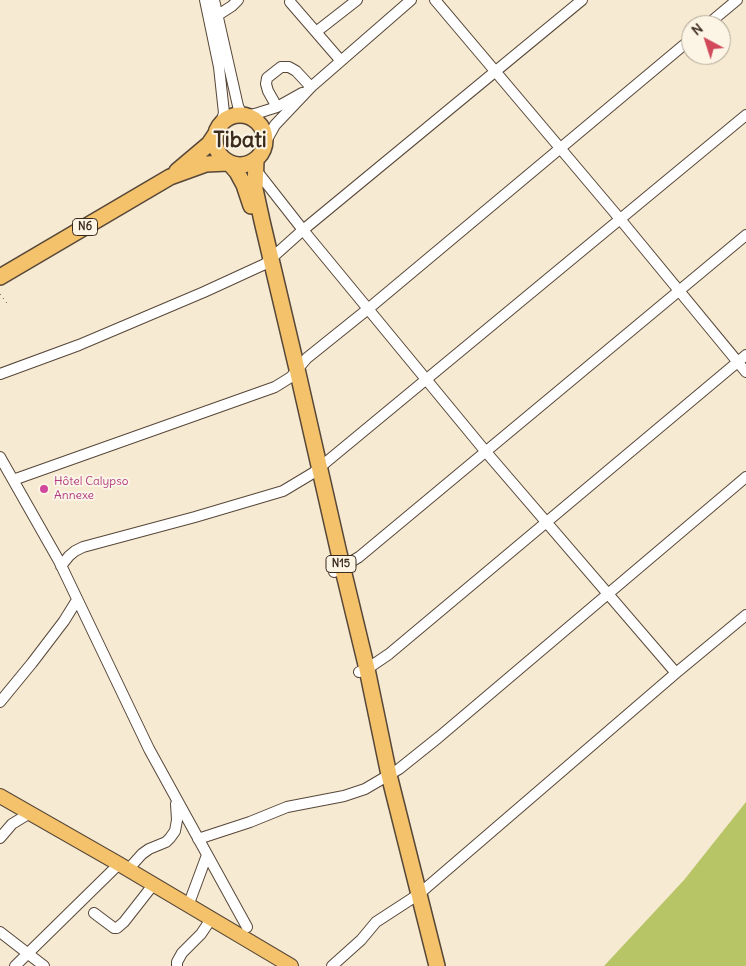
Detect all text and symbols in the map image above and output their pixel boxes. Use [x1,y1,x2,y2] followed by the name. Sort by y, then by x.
[681,15,731,65] north arrow
[688,19,706,39] text: N
[213,128,267,154] district label: Tibati
[72,218,98,236] road number: N6
[54,475,128,503] place label: Hôtel Calypso Annexe
[38,483,50,495] marker: Hôtel Calypso Annexe
[326,556,356,572] road number: N15

